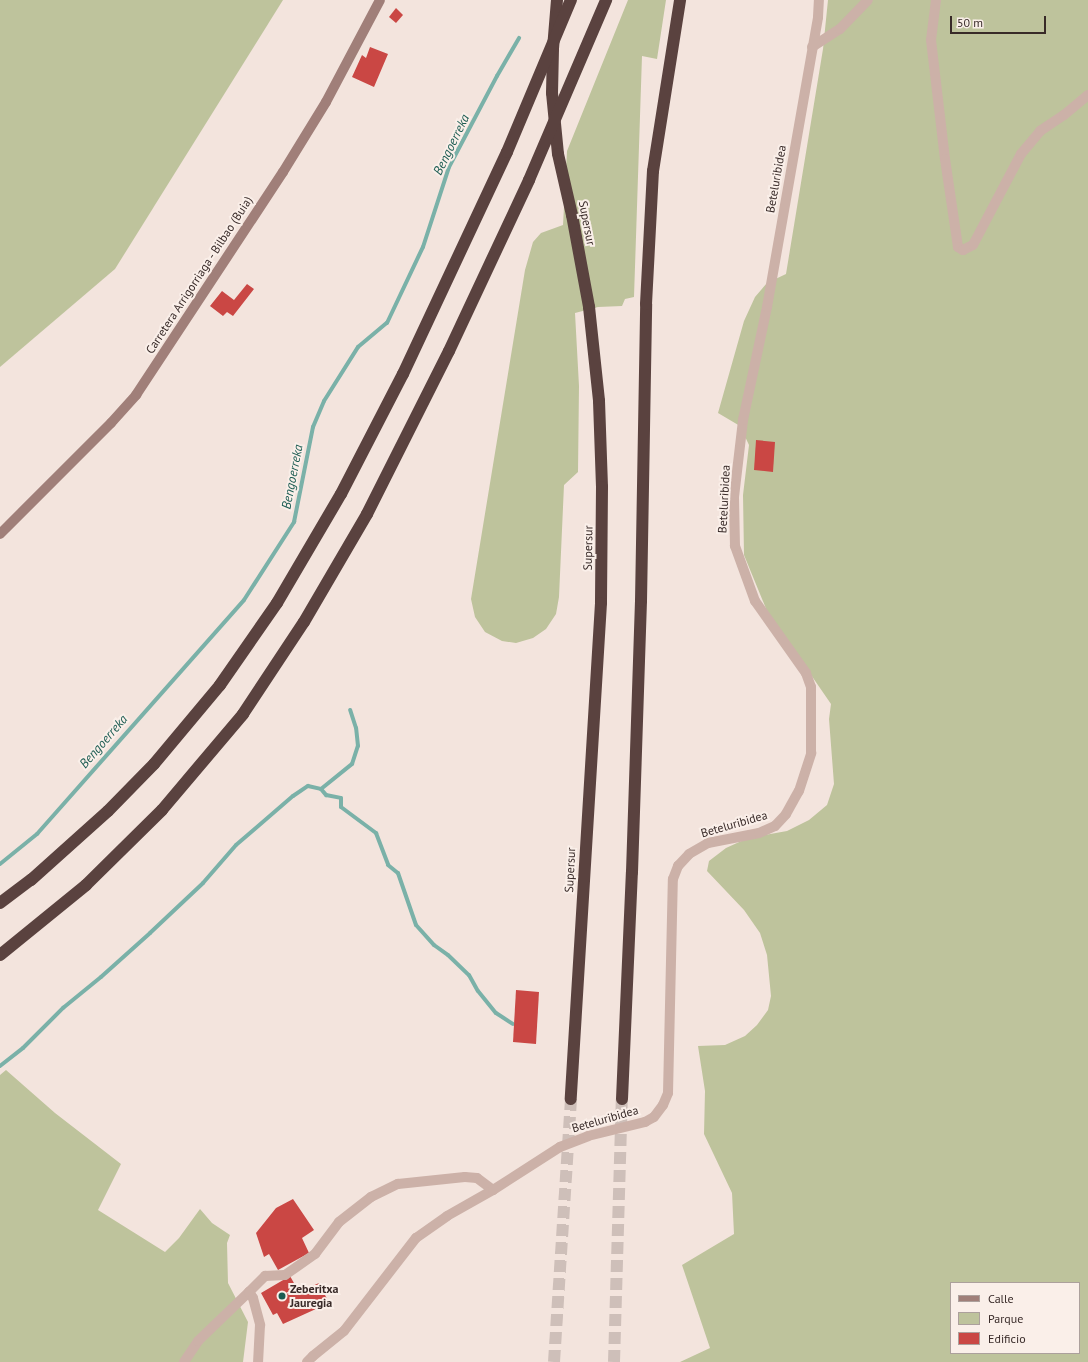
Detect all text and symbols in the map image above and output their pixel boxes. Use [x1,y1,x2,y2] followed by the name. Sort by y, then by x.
[952,8,1048,34] scale bar
[957,15,983,30] text: 50 m
[431,112,473,178] water label: Bengoerreka
[763,144,789,214] street label: Beteluribidea
[142,193,256,357] street label: Carretera Arrigorriaga - Bilbao (Buia)
[576,199,598,247] street label: Supersur
[279,443,307,511] water label: Bengoerreka
[715,464,733,534] street label: Beteluribidea
[580,525,596,571] street label: Supersur
[77,712,131,772] water label: Bengoerreka
[699,808,769,840] street label: Beteluribidea
[562,847,578,893] street label: Supersur
[570,1103,640,1135] street label: Beteluribidea
[290,1282,338,1310] place label: Zeberitxa Jauregia
[950,1282,1080,1354] legend
[277,1291,287,1301] marker: Zeberitxa Jauregia
[988,1291,1014,1306] text: Calle
[988,1311,1023,1326] text: Parque
[988,1331,1026,1346] text: Edificio

